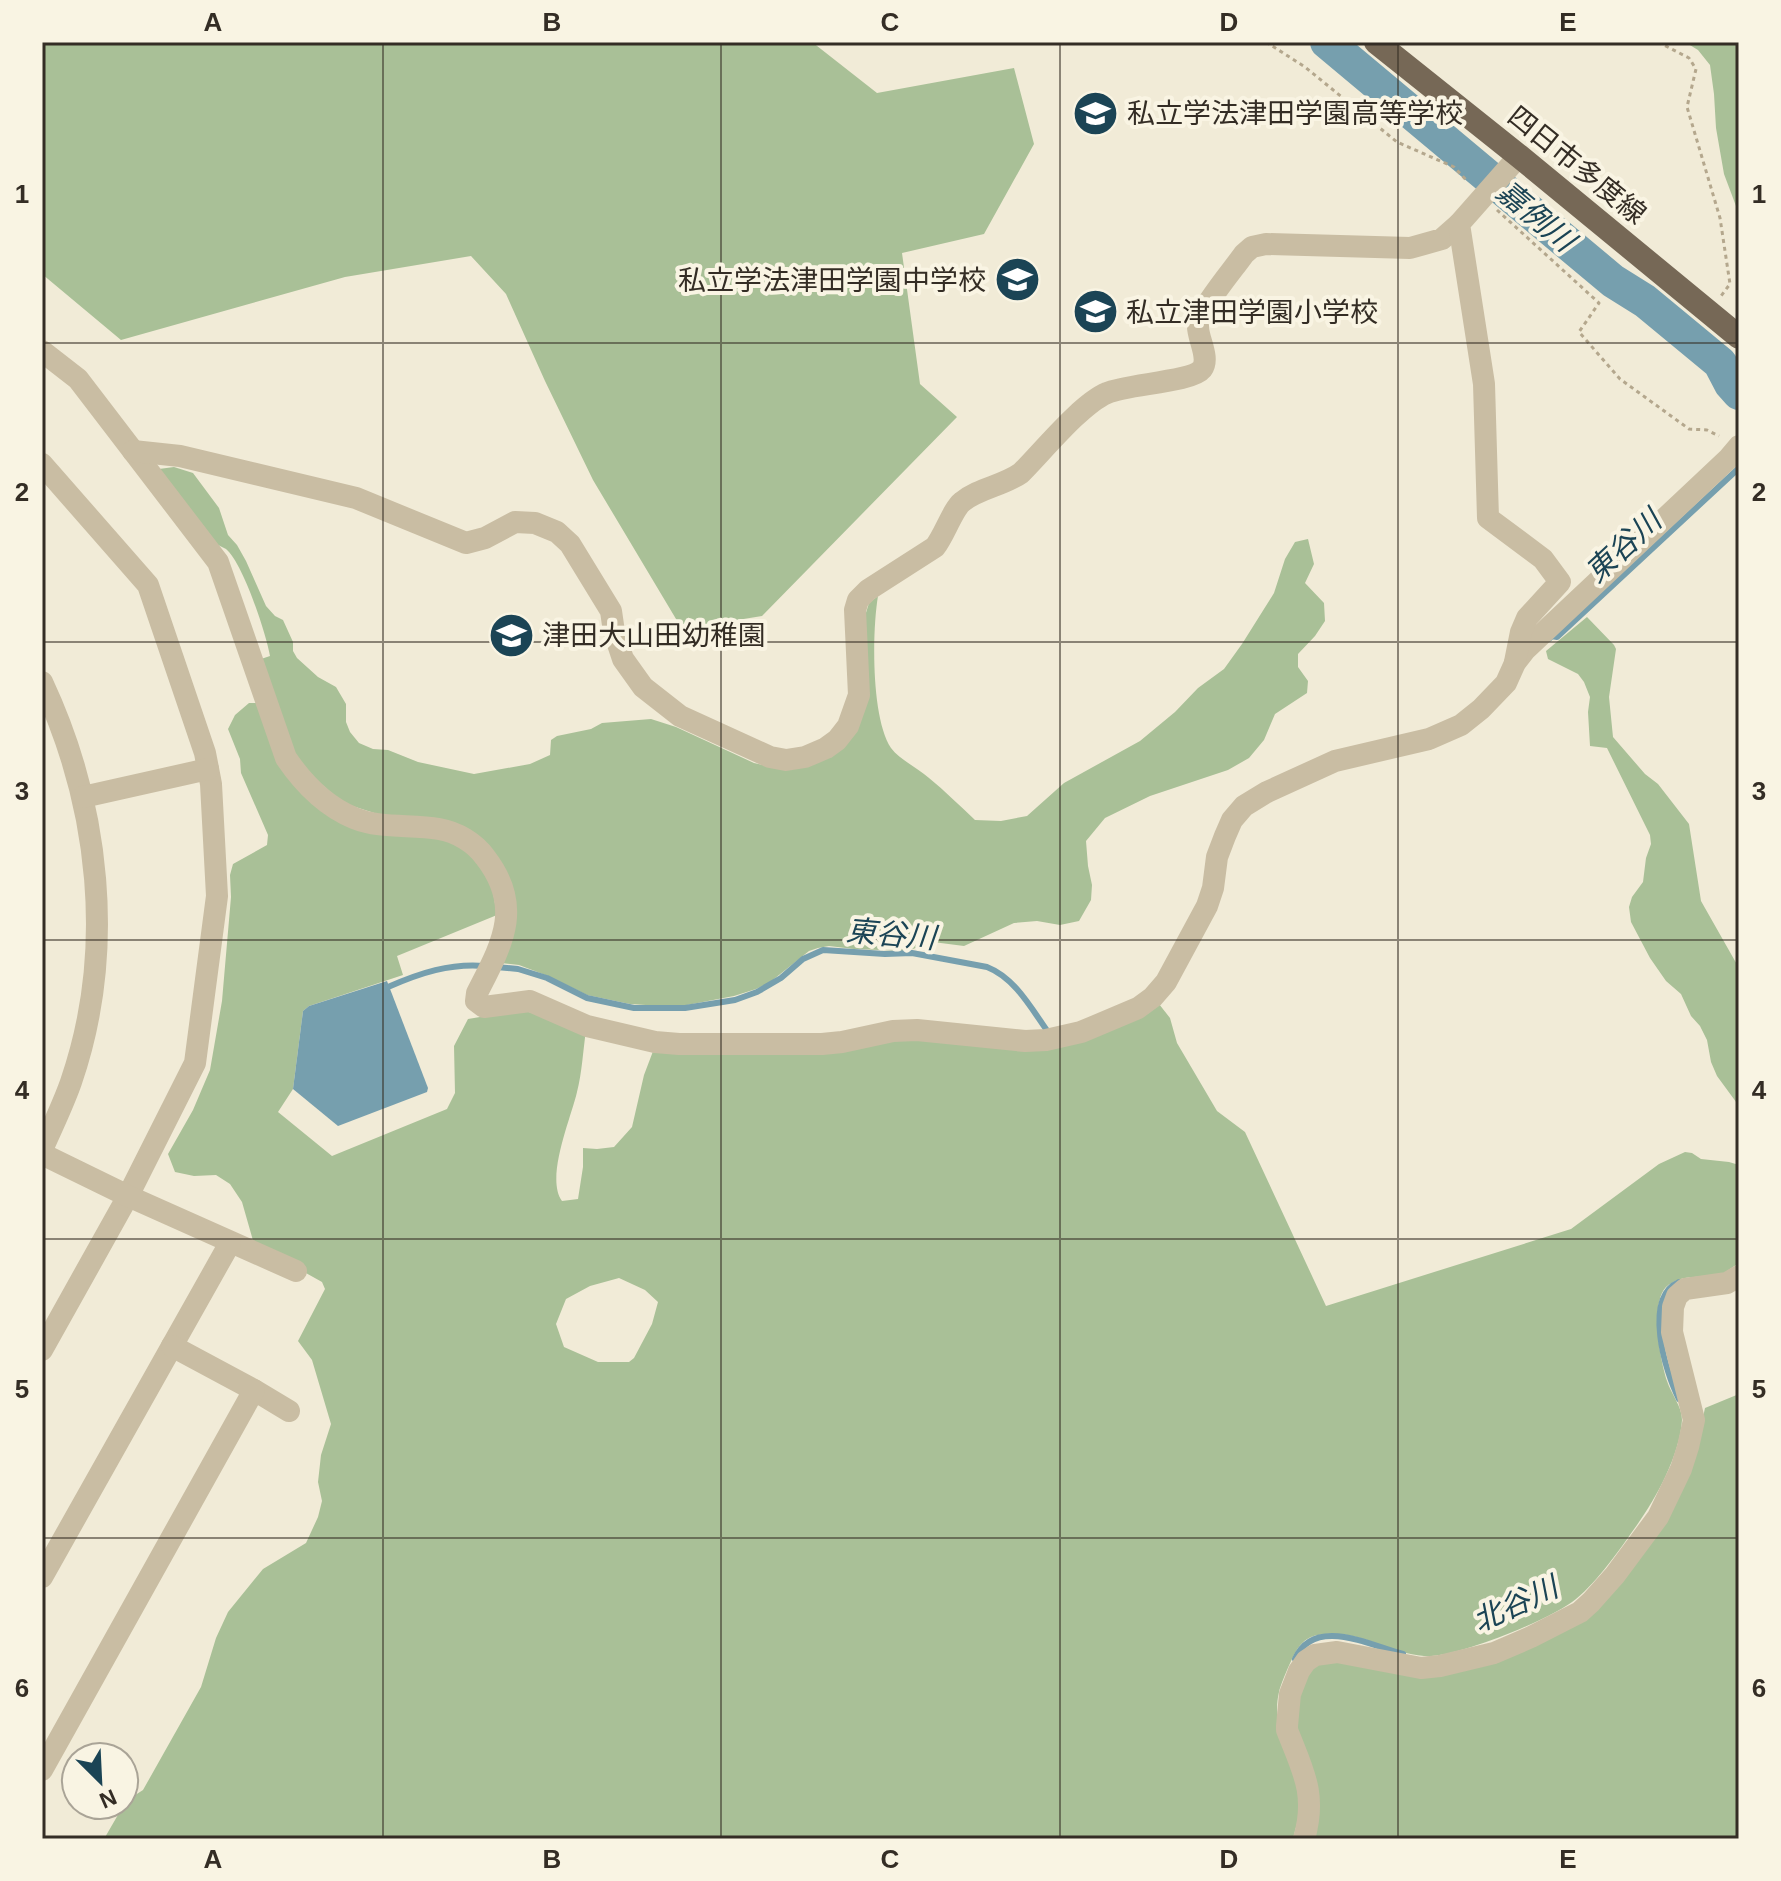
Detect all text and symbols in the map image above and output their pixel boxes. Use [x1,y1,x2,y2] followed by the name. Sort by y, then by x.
[204,7,223,37] text: A
[543,7,561,37] text: B
[881,7,900,37] text: C
[1220,7,1238,37] text: D
[1559,7,1577,37] text: E
[1072,89,1120,137] school or university icon: 私立学法津田学園高等学校
[1127,98,1463,129] place label: 私立学法津田学園高等学校
[1502,100,1652,230] street label: 四日市多度線
[1491,174,1583,259] water label: 嘉例川
[15,179,29,209] text: 1
[1752,179,1766,209] text: 1
[993,256,1041,304] school or university icon: 私立学法津田学園中学校
[678,265,986,296] place label: 私立学法津田学園中学校
[1071,288,1119,336] school or university icon: 私立津田学園小学校
[1126,297,1378,328] place label: 私立津田学園小学校
[15,477,29,507] text: 2
[1752,477,1766,507] text: 2
[1579,501,1669,589] water label: 東谷川
[487,611,535,659] school or university icon: 津田大山田幼稚園
[542,620,766,651] place label: 津田大山田幼稚園
[15,776,29,806] text: 3
[1752,776,1766,806] text: 3
[845,914,940,955] water label: 東谷川
[15,1075,30,1105] text: 4
[1752,1075,1767,1105] text: 4
[15,1374,29,1404] text: 5
[1752,1374,1766,1404] text: 5
[1467,1569,1565,1638] water label: 北谷川
[15,1673,29,1703] text: 6
[1752,1673,1766,1703] text: 6
[60,1741,140,1821] north arrow
[96,1784,120,1813] text: N
[204,1844,223,1874] text: A
[543,1844,561,1874] text: B
[881,1844,900,1874] text: C
[1220,1844,1238,1874] text: D
[1559,1844,1577,1874] text: E

